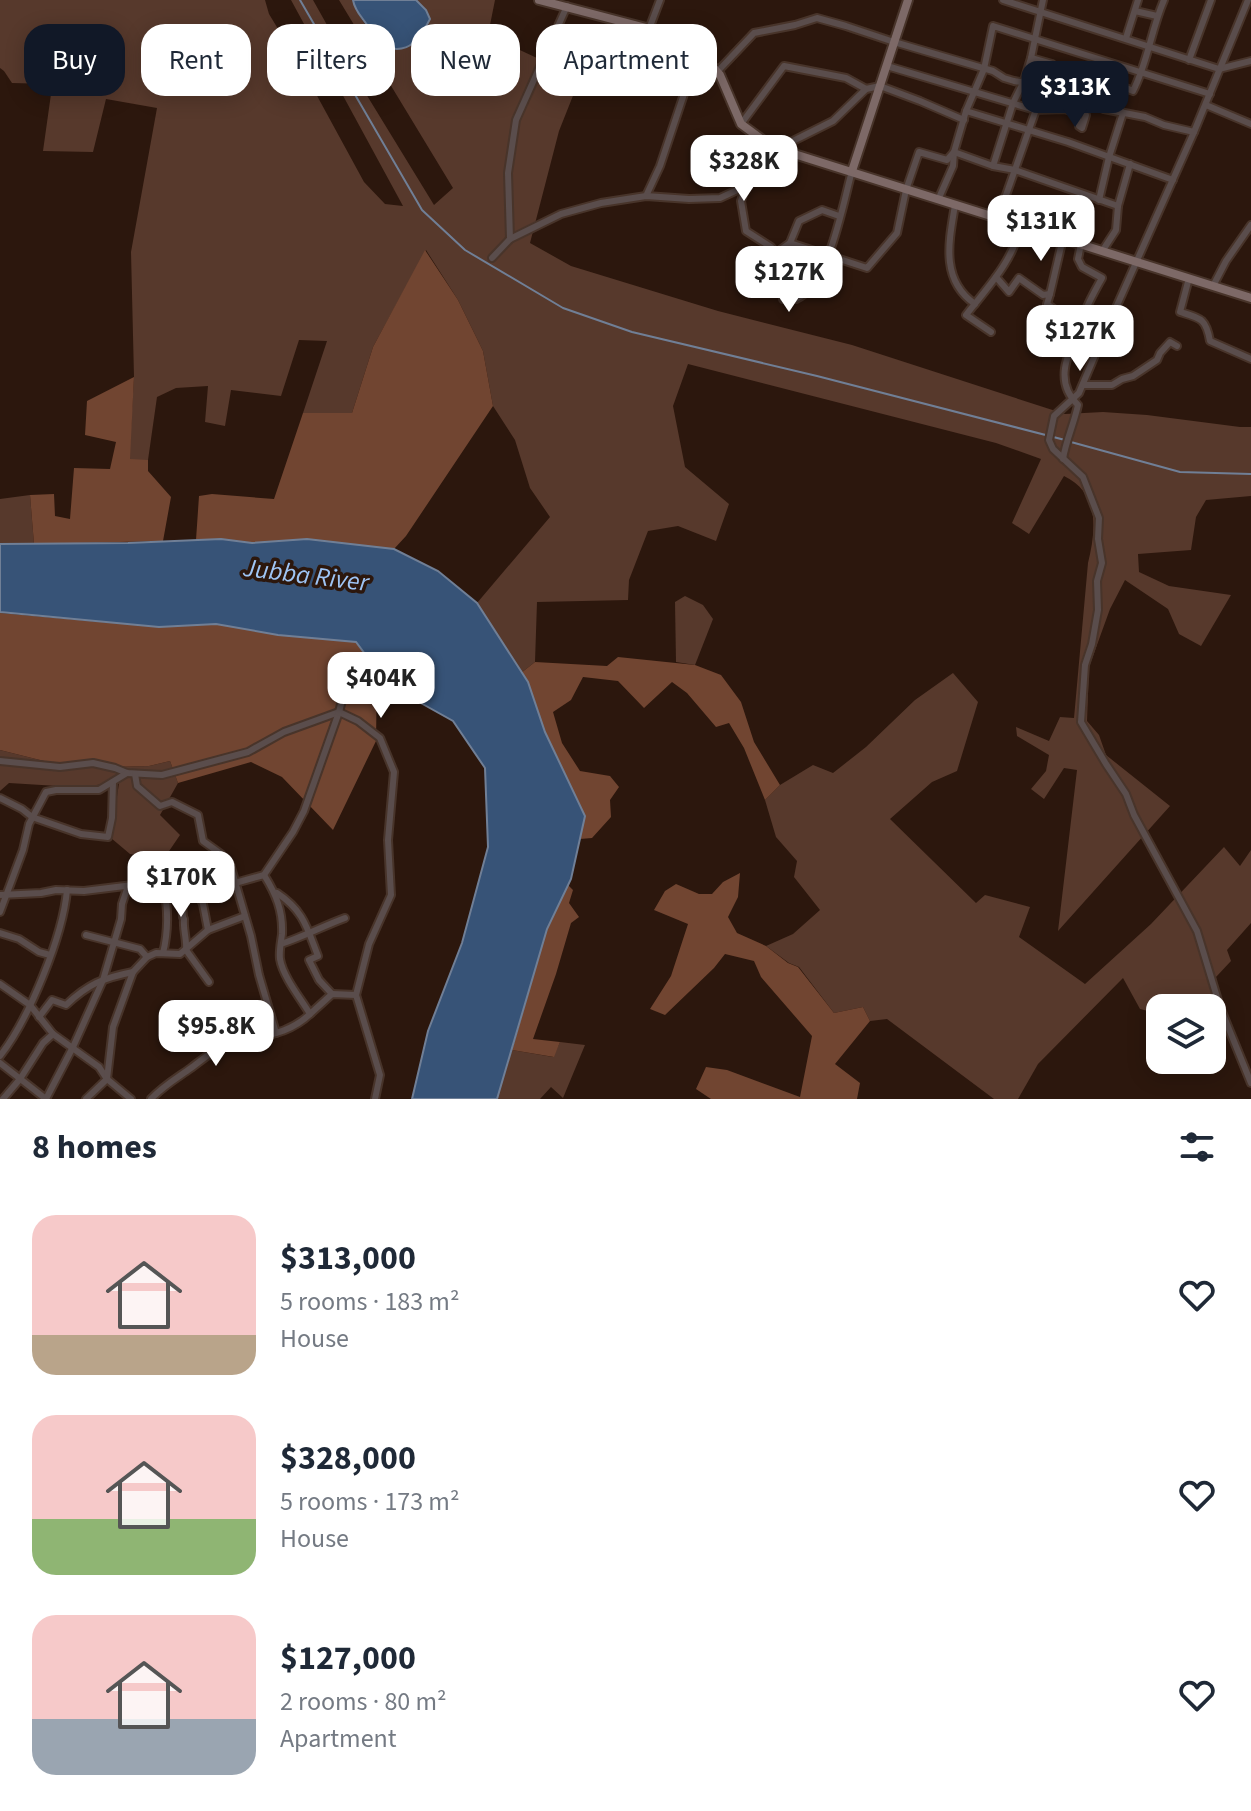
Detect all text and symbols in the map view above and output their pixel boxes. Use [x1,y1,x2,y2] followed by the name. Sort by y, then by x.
[24,24,125,96] chip: Buy
[141,24,251,96] chip: Rent
[267,24,395,96] chip: Filters
[411,24,520,96] chip: New
[536,24,717,96] chip: Apartment
[1019,61,1131,129] pin: $313K
[1040,68,1110,105] text: $313K
[688,135,800,203] pin: $328K
[709,142,779,179] text: $328K
[985,195,1097,263] pin: $131K
[1006,202,1076,239] text: $131K
[733,246,845,314] pin: $127K
[754,253,824,290] text: $127K
[1024,305,1136,373] pin: $127K
[1045,312,1115,349] text: $127K
[240,549,372,601] water label: Jubba River
[325,652,437,720] pin: $404K
[346,659,416,696] text: $404K
[125,851,237,919] pin: $170K
[146,858,216,895] text: $170K
[1146,994,1226,1074] map controls
[1146,994,1226,1074] button: layers
[151,1000,281,1068] pin: $95.8K
[177,1007,255,1044] text: $95.8K
[32,1123,157,1172] text: 8 homes
[1175,1125,1219,1169] icon: filters
[280,1234,416,1283] text: $313,000
[96,1247,192,1343] icon: home
[1175,1273,1219,1317] icon: heart
[280,1283,459,1320] text: 5 rooms · 183 m²
[280,1320,349,1357] text: House
[280,1434,416,1483] text: $328,000
[96,1447,192,1543] icon: home
[1175,1473,1219,1517] icon: heart
[280,1483,459,1520] text: 5 rooms · 173 m²
[280,1520,349,1557] text: House
[280,1634,416,1683] text: $127,000
[96,1647,192,1743] icon: home
[1175,1673,1219,1717] icon: heart
[280,1683,447,1720] text: 2 rooms · 80 m²
[280,1720,397,1757] text: Apartment

